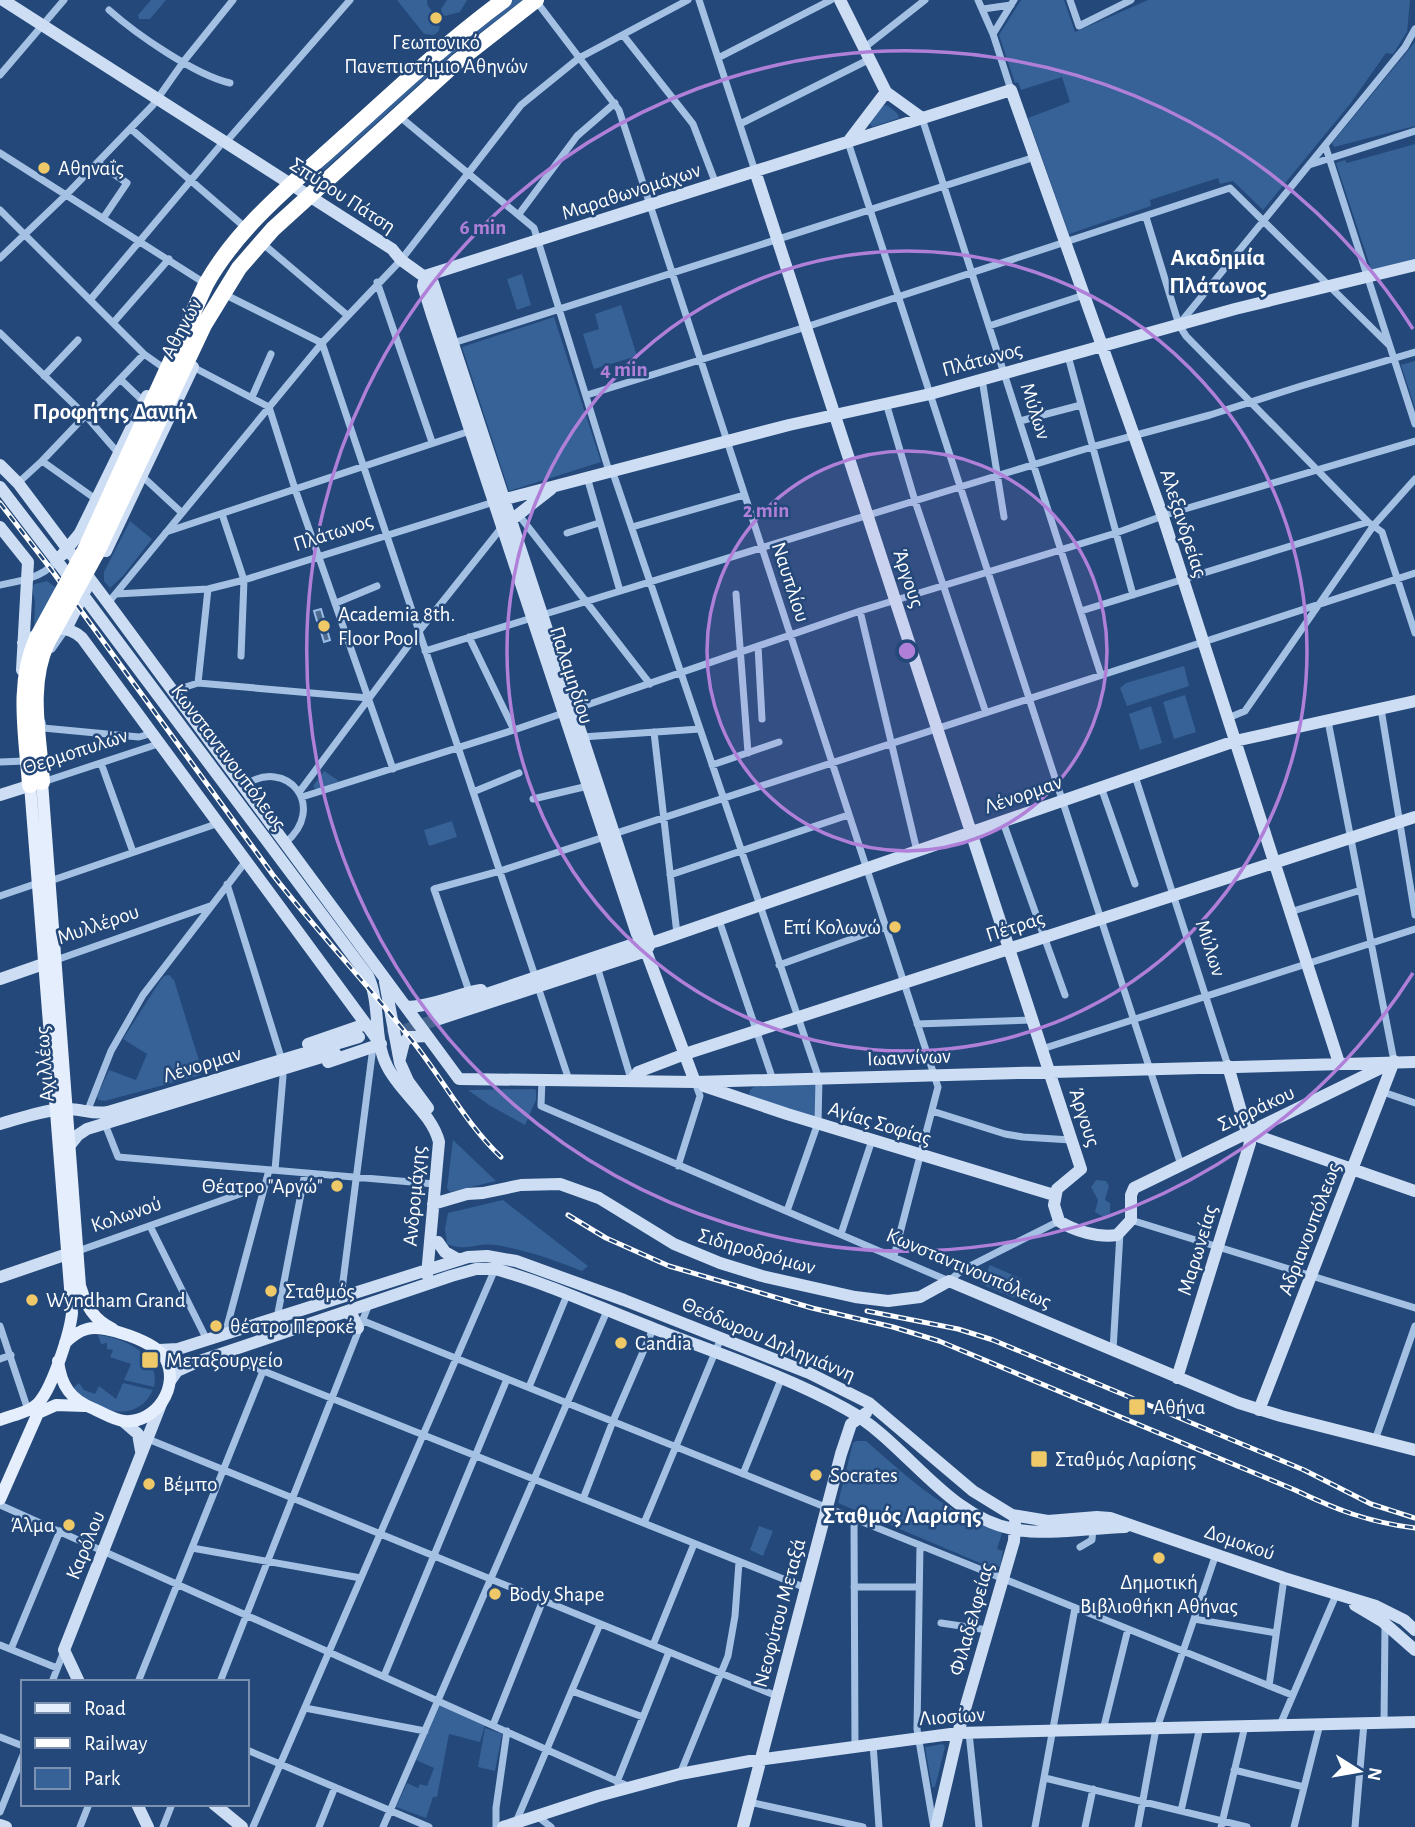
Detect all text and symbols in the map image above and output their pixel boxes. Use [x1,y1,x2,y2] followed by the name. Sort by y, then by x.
[428,10,444,26] marker: Γεωπονικό Πανεπιστήμιο Αθηνών
[344,32,528,77] place label: Γεωπονικό Πανεπιστήμιο Αθηνών
[286,154,399,237] street label: Σπύρου Πάτση
[58,158,124,179] place label: Αθηναΐς
[559,159,703,224] street label: Μαραθωνομάχων
[36,160,52,176] marker: Αθηναΐς
[460,217,506,238] text: 6 min
[1169,246,1267,298] district label: Ακαδημία Πλάτωνος
[157,295,206,362] street label: Αθηνών
[940,339,1025,380] street label: Πλάτωνος
[600,359,648,380] text: 4 min
[1017,380,1055,442] street label: Μύλων
[33,401,197,424] district label: Προφήτης Δανιήλ
[1155,467,1211,580] street label: Αλεξανδρείας
[743,500,789,521] text: 2 min
[291,510,375,555] street label: Πλάτωνος
[768,539,813,625] street label: Ναυπλίου
[889,546,928,610] street label: Άργους
[338,604,455,649] place label: Academia 8th. Floor Pool
[316,618,332,634] marker: Academia 8th. Floor Pool
[546,624,597,727] street label: Παλαμηδίου
[895,639,919,663] centre of rings
[167,680,290,834] street label: Κωνσταντινουπόλεως
[20,725,130,778] street label: Θερμοπυλών
[981,771,1065,818] street label: Λένορμαν
[55,901,142,948] street label: Μυλλέρου
[983,907,1047,946] street label: Πέτρας
[783,917,881,938] place label: Επί Κολωνώ
[1192,917,1230,979] street label: Μύλων
[887,919,903,935] marker: Επί Κολωνώ
[31,1025,58,1103] street label: Αχιλλέως
[160,1043,244,1086] street label: Λένορμαν
[867,1046,952,1069] street label: Ιωαννίνων
[1215,1082,1298,1135] street label: Συρράκου
[1065,1085,1104,1149] street label: Άργους
[826,1098,934,1149] street label: Αγίας Σοφίας
[400,1145,429,1247] street label: Ανδρομάχης
[1275,1160,1344,1298] street label: Αδριανουπόλεως
[202,1176,323,1197] place label: Θέατρο "Αργώ"
[329,1178,345,1194] marker: Θέατρο "Αργώ"
[88,1193,164,1236] street label: Κολωνού
[1174,1202,1221,1298] street label: Μαρωνείας
[883,1224,1054,1313] street label: Κωνσταντινουπόλεως
[696,1225,818,1278] street label: Σιδηροδρόμων
[285,1281,355,1302] place label: Σταθμός
[263,1283,279,1299] marker: Σταθμός
[46,1290,186,1311] place label: Wyndham Grand
[24,1292,40,1308] marker: Wyndham Grand
[679,1293,859,1386] street label: Θεόδωρου Δηληγιάννη
[230,1316,354,1337] place label: θέατρο Περοκέ
[208,1318,224,1334] marker: θέατρο Περοκέ
[635,1333,692,1354] place label: Candia
[613,1335,629,1351] marker: Candia
[140,1350,160,1370] marker: Μεταξουργείο
[166,1350,283,1372] place label: Μεταξουργείο
[1127,1397,1147,1417] marker: Αθήνα
[1153,1397,1206,1418] place label: Αθήνα
[1029,1449,1049,1469] marker: Σταθμός Λαρίσης
[1055,1449,1196,1470] place label: Σταθμός Λαρίσης
[830,1465,898,1486] place label: Socrates
[808,1467,824,1483] marker: Socrates
[163,1474,217,1495] place label: Βέμπο
[141,1476,157,1492] marker: Βέμπο
[823,1505,981,1528] district label: Σταθμός Λαρίσης
[62,1508,109,1583] street label: Καρόλου
[10,1515,55,1536] place label: Άλμα
[61,1517,77,1533] marker: Άλμα
[1202,1521,1278,1564] street label: Δομοκού
[750,1536,810,1690] street label: Νεοφύτου Μεταξά
[1151,1550,1167,1566] marker: Δημοτική Βιβλιοθήκη Αθήνας
[945,1560,998,1678] street label: Φιλαδελφείας
[1080,1572,1238,1617] place label: Δημοτική Βιβλιοθήκη Αθήνας
[509,1584,604,1605] place label: Body Shape
[487,1586,503,1602] marker: Body Shape
[21,1680,248,1806] legend
[84,1698,126,1719] text: Road
[918,1704,986,1729] street label: Λιοσίων
[84,1733,147,1754] text: Railway
[1324,1736,1394,1806] north arrow
[1364,1766,1385,1782] text: N
[84,1768,121,1789] text: Park

